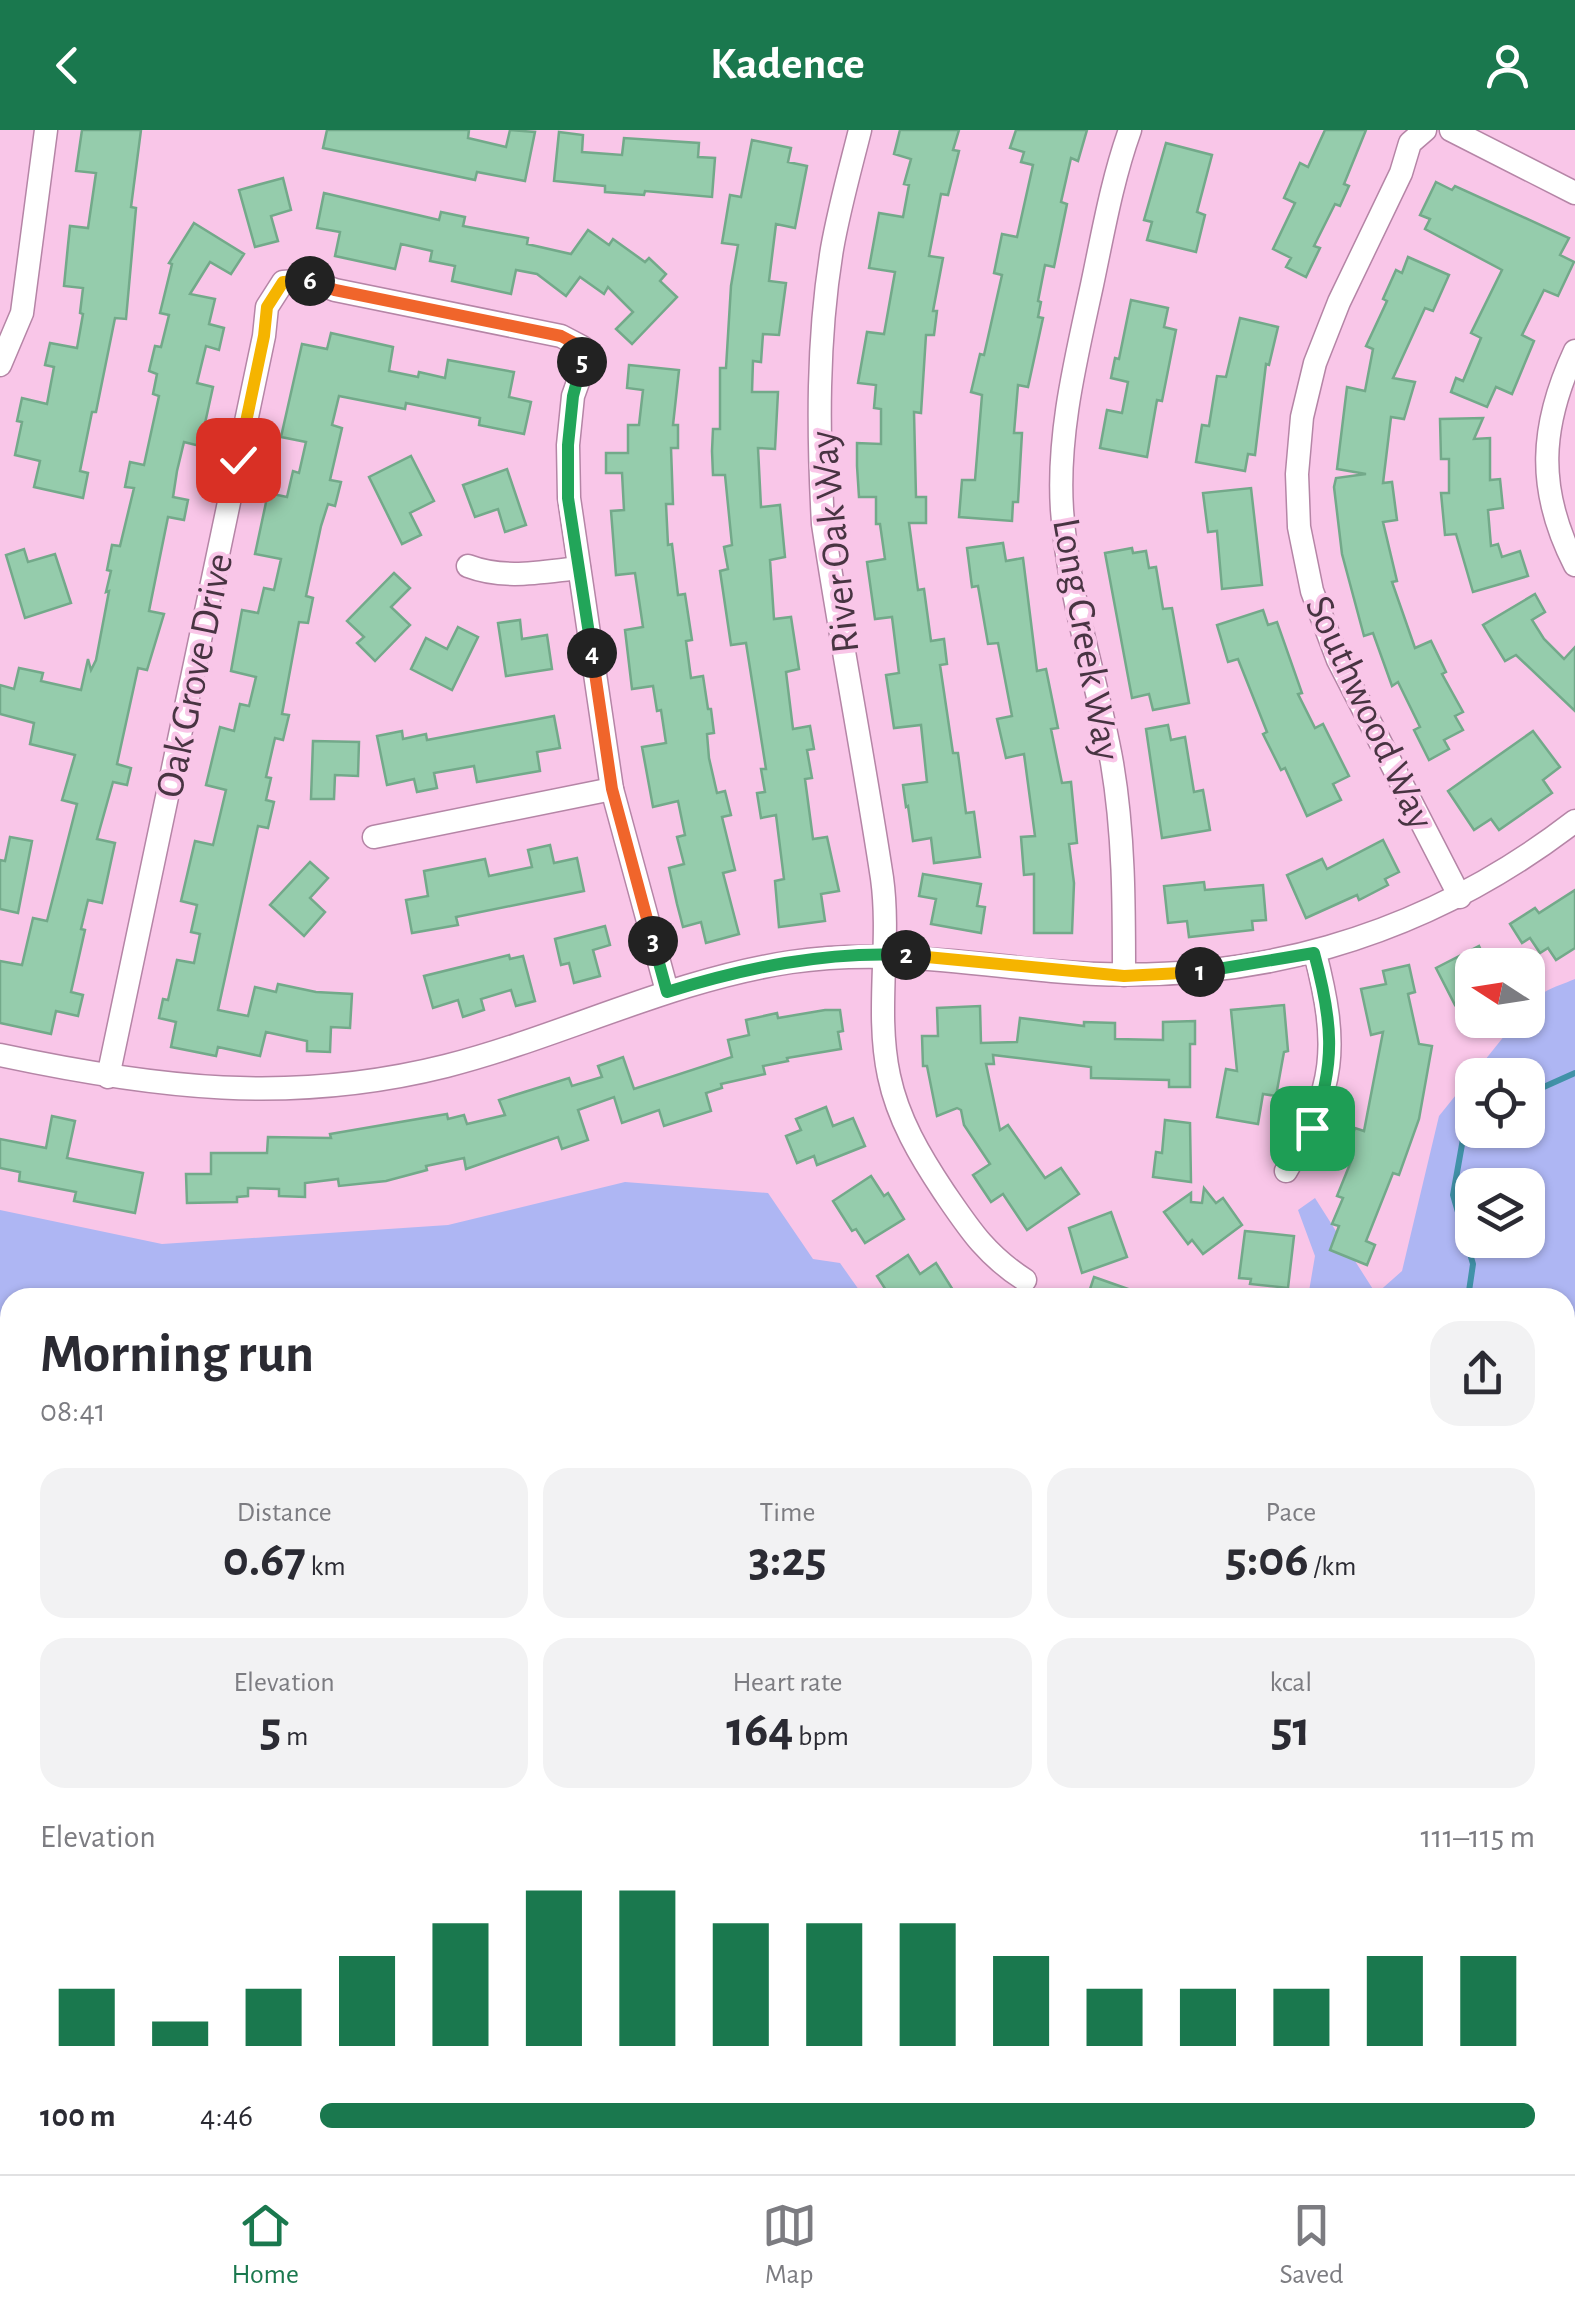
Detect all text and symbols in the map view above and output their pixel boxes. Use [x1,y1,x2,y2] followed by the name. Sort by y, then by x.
[40,38,95,93] icon: back
[1480,38,1535,93] icon: person
[710,42,865,87] text: Kadence
[285,256,335,306] pin: 6
[303,267,317,295] text: 6
[557,337,607,387] pin: 5
[576,348,588,376] text: 5
[196,418,281,503] pin
[803,429,867,655] street label: River Oak Way
[211,433,266,488] icon: check
[1045,515,1127,764] street label: Long Creek Way
[150,550,240,801] street label: Oak Grove Drive
[1298,590,1441,836] street label: Southwood Way
[567,628,617,678] pin: 4
[585,639,599,667] text: 4
[628,916,678,966] pin: 3
[647,927,659,955] text: 3
[881,930,931,980] pin: 2
[899,941,913,969] text: 2
[1175,947,1225,997] pin: 1
[1455,948,1545,1038] north arrow
[1455,948,1545,1258] map controls
[1195,958,1205,986] text: 1
[1455,1058,1545,1148] button: locate
[1270,1086,1355,1171] pin
[1285,1101,1340,1156] icon: arrive
[1455,1168,1545,1258] button: layers
[1430,1321,1535,1426] button: share
[40,1327,314,1382] text: Morning run
[40,1395,106,1427] text: 08:41
[237,1499,332,1527] text: Distance
[760,1499,815,1527] text: Time
[1266,1499,1316,1527] text: Pace
[223,1535,306,1585] text: 0.67
[748,1535,827,1585] text: 3:25
[1225,1535,1309,1585] text: 5:06
[306,1553,346,1581] text: km
[1309,1553,1356,1581] text: /km
[234,1669,335,1697] text: Elevation
[733,1669,842,1697] text: Heart rate
[1269,1669,1312,1697] text: kcal
[260,1705,281,1755] text: 5
[726,1705,793,1755] text: 164
[1271,1705,1311,1755] text: 51
[281,1723,308,1751] text: m
[793,1723,849,1751] text: bpm
[40,1821,156,1853] text: Elevation
[1420,1821,1535,1853] text: 111–115 m
[40,2100,116,2132] text: 100 m
[200,2100,253,2132] text: 4:46
[231,2198,299,2292] tab: Home
[762,2198,817,2292] tab: Map
[1279,2198,1344,2292] tab: Saved

